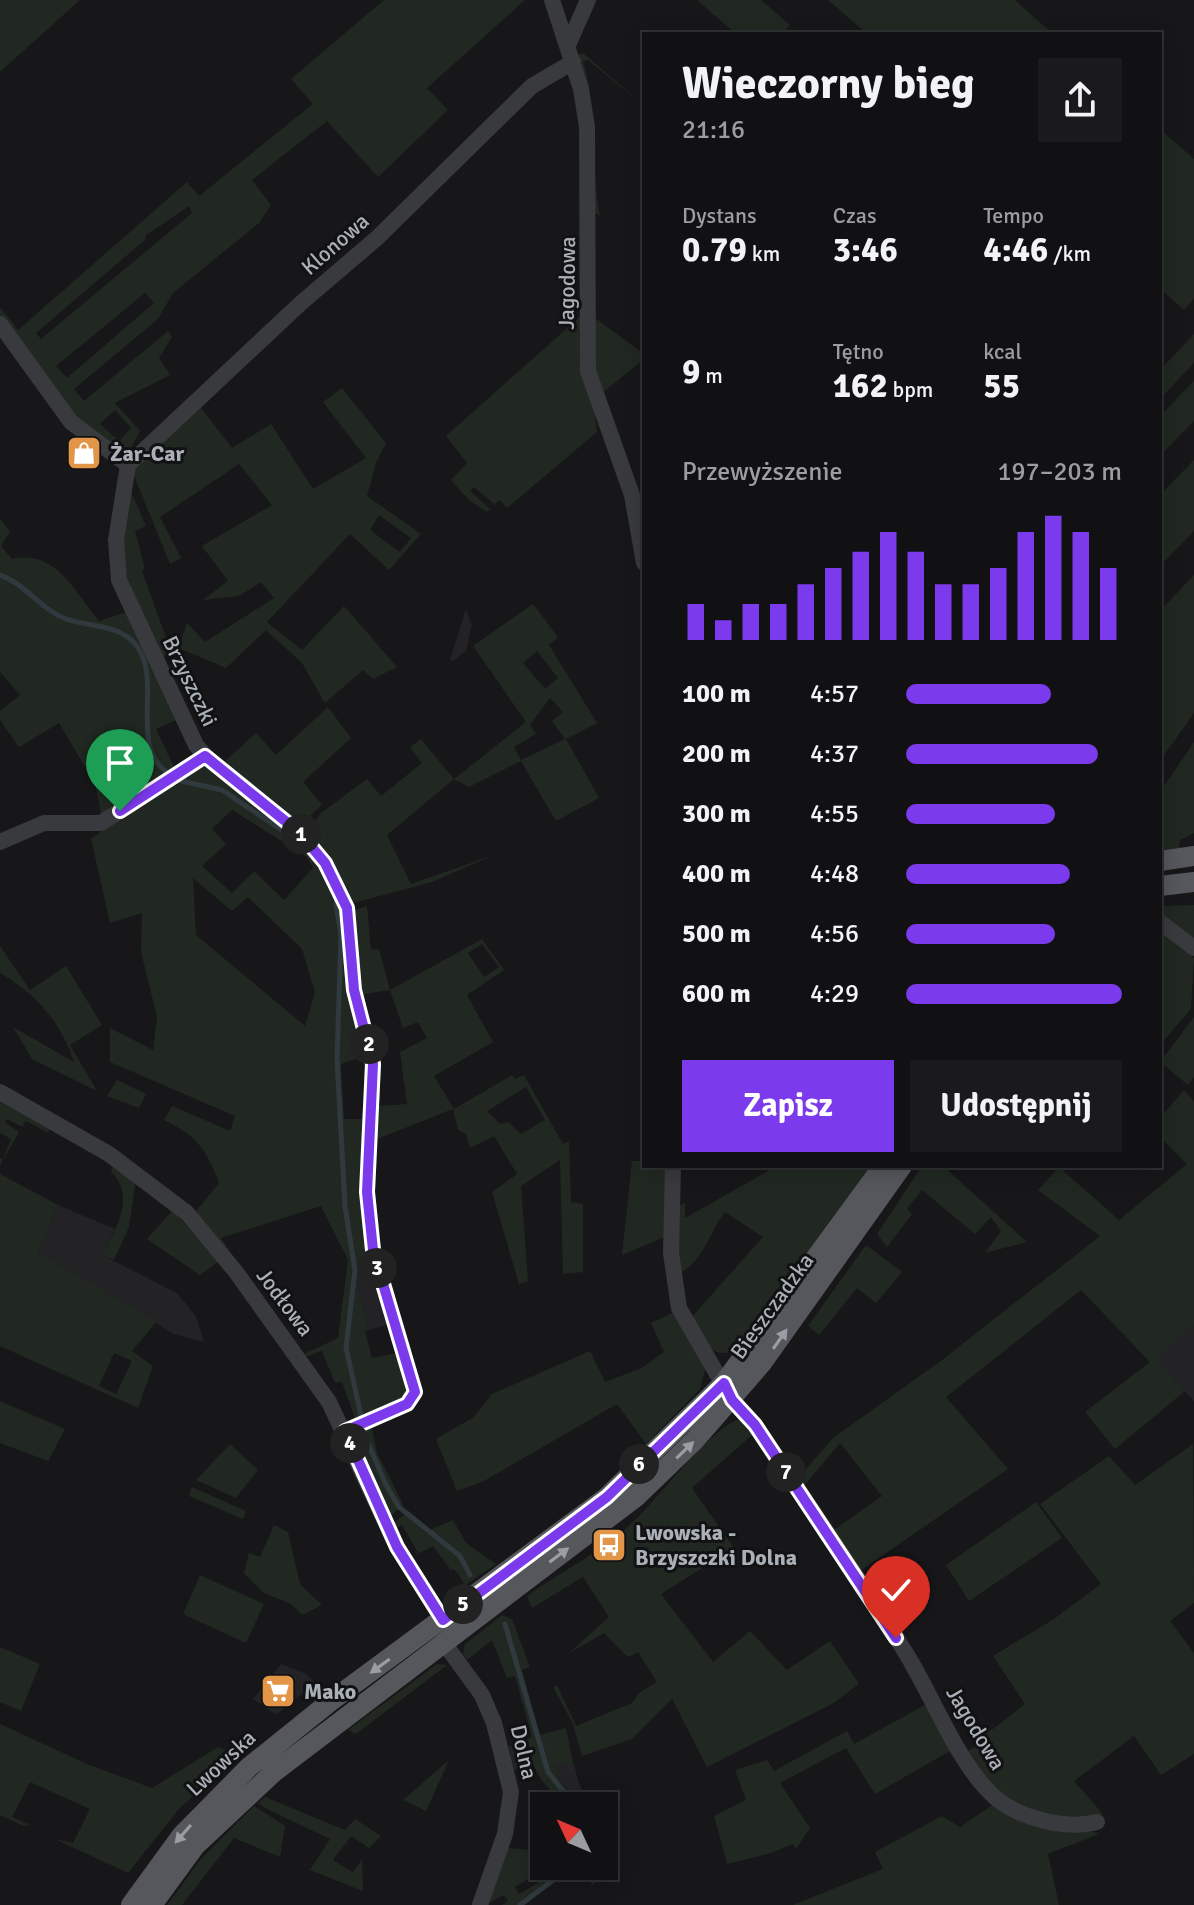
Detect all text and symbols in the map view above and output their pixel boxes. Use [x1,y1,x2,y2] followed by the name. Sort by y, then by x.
[682,57,975,111] text: Wieczorny bieg
[1038,58,1122,142] button: share
[682,114,745,146] text: 21:16
[682,202,757,229] text: Dystans
[833,202,877,229] text: Czas
[983,202,1044,229] text: Tempo
[296,207,374,281] street label: Klonowa
[682,229,747,271] text: 0.79
[833,229,898,271] text: 3:46
[983,229,1048,271] text: 4:46
[553,236,581,330] street label: Jagodowa
[747,240,780,267] text: km
[1048,240,1091,267] text: /km
[833,338,884,365] text: Tętno
[983,338,1022,365] text: kcal
[682,351,700,393] text: 9
[700,362,723,389] text: m
[833,365,888,407] text: 162
[983,365,1020,407] text: 55
[888,376,933,403] text: bpm
[65,434,103,472] shop icon: Żar-Car
[110,440,185,467] place label: Żar-Car
[682,456,842,488] text: Przewyższenie
[998,456,1122,488] text: 197–203 m
[156,631,224,731] street label: Brzyszczki
[682,678,751,710] text: 100 m
[810,678,859,710] text: 4:57
[86,729,154,811] pin
[682,738,751,770] text: 200 m
[810,738,859,770] text: 4:37
[98,741,142,785] icon: arrive
[682,798,751,830] text: 300 m
[810,798,859,830] text: 4:55
[281,814,321,854] pin: 1
[295,820,307,847] text: 1
[682,858,751,890] text: 400 m
[810,858,859,890] text: 4:48
[682,918,751,950] text: 500 m
[810,918,859,950] text: 4:56
[682,978,751,1010] text: 600 m
[810,978,859,1010] text: 4:29
[349,1024,389,1064] pin: 2
[363,1030,375,1057] text: 2
[682,1060,894,1152] button: Zapisz
[910,1060,1122,1152] button: Udostępnij
[357,1248,397,1288] pin: 3
[725,1248,819,1364] street label: Bieszczadzka
[371,1254,383,1281] text: 3
[251,1263,319,1341] street label: Jodłowa
[771,1328,787,1349] one-way arrow
[330,1423,370,1463] pin: 4
[344,1429,356,1456] text: 4
[675,1441,694,1459] one-way arrow
[619,1444,659,1484] pin: 6
[633,1450,645,1477] text: 6
[766,1452,806,1492] pin: 7
[780,1458,792,1485] text: 7
[635,1519,797,1571] place label: Lwowska - Brzyszczki Dolna
[590,1526,628,1564] bus stop icon: Lwowska - Brzyszczki Dolna
[549,1547,570,1563] one-way arrow
[862,1556,930,1638] pin
[874,1568,918,1612] icon: check
[443,1584,483,1624] pin: 5
[457,1590,469,1617] text: 5
[369,1657,390,1673] one-way arrow
[259,1672,297,1710] supermarket icon: Mako
[304,1678,356,1705] place label: Mako
[940,1681,1012,1775] street label: Jagodowa
[505,1722,543,1782] street label: Dolna
[181,1724,261,1802] street label: Lwowska
[530,1792,618,1880] north arrow
[530,1792,618,1880] map controls
[175,1824,192,1844] one-way arrow

